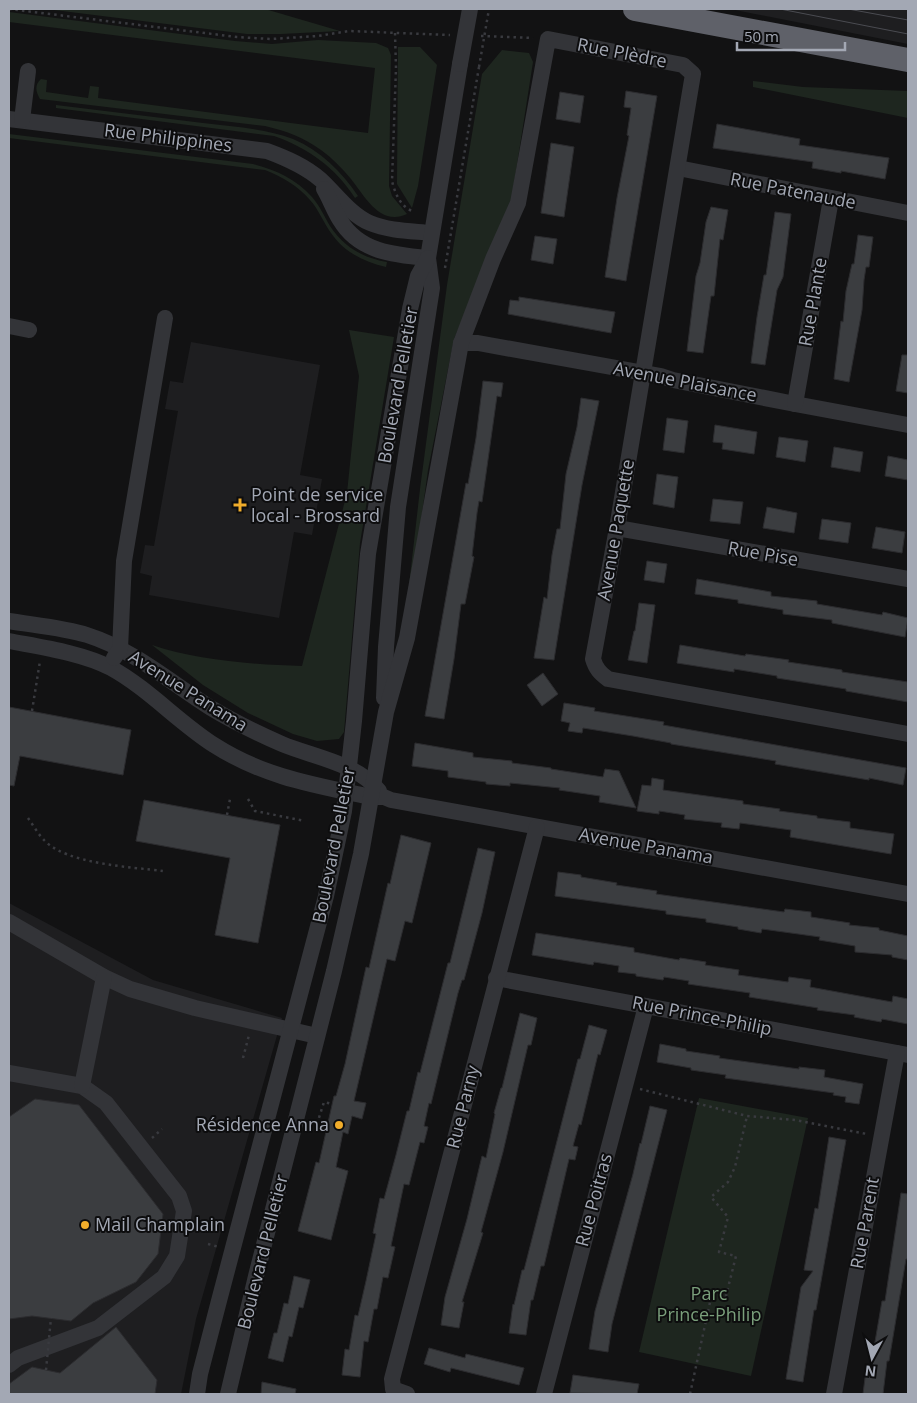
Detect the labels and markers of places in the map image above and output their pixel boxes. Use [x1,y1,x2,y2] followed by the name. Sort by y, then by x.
[251,482,383,527] place label: Point de service local - Brossard
[233,498,247,512] marker: Point de service local - Brossard
[196,1112,329,1136] place label: Résidence Anna
[333,1119,345,1131] marker: Résidence Anna
[95,1212,225,1236] place label: Mail Champlain
[79,1219,91,1231] marker: Mail Champlain

